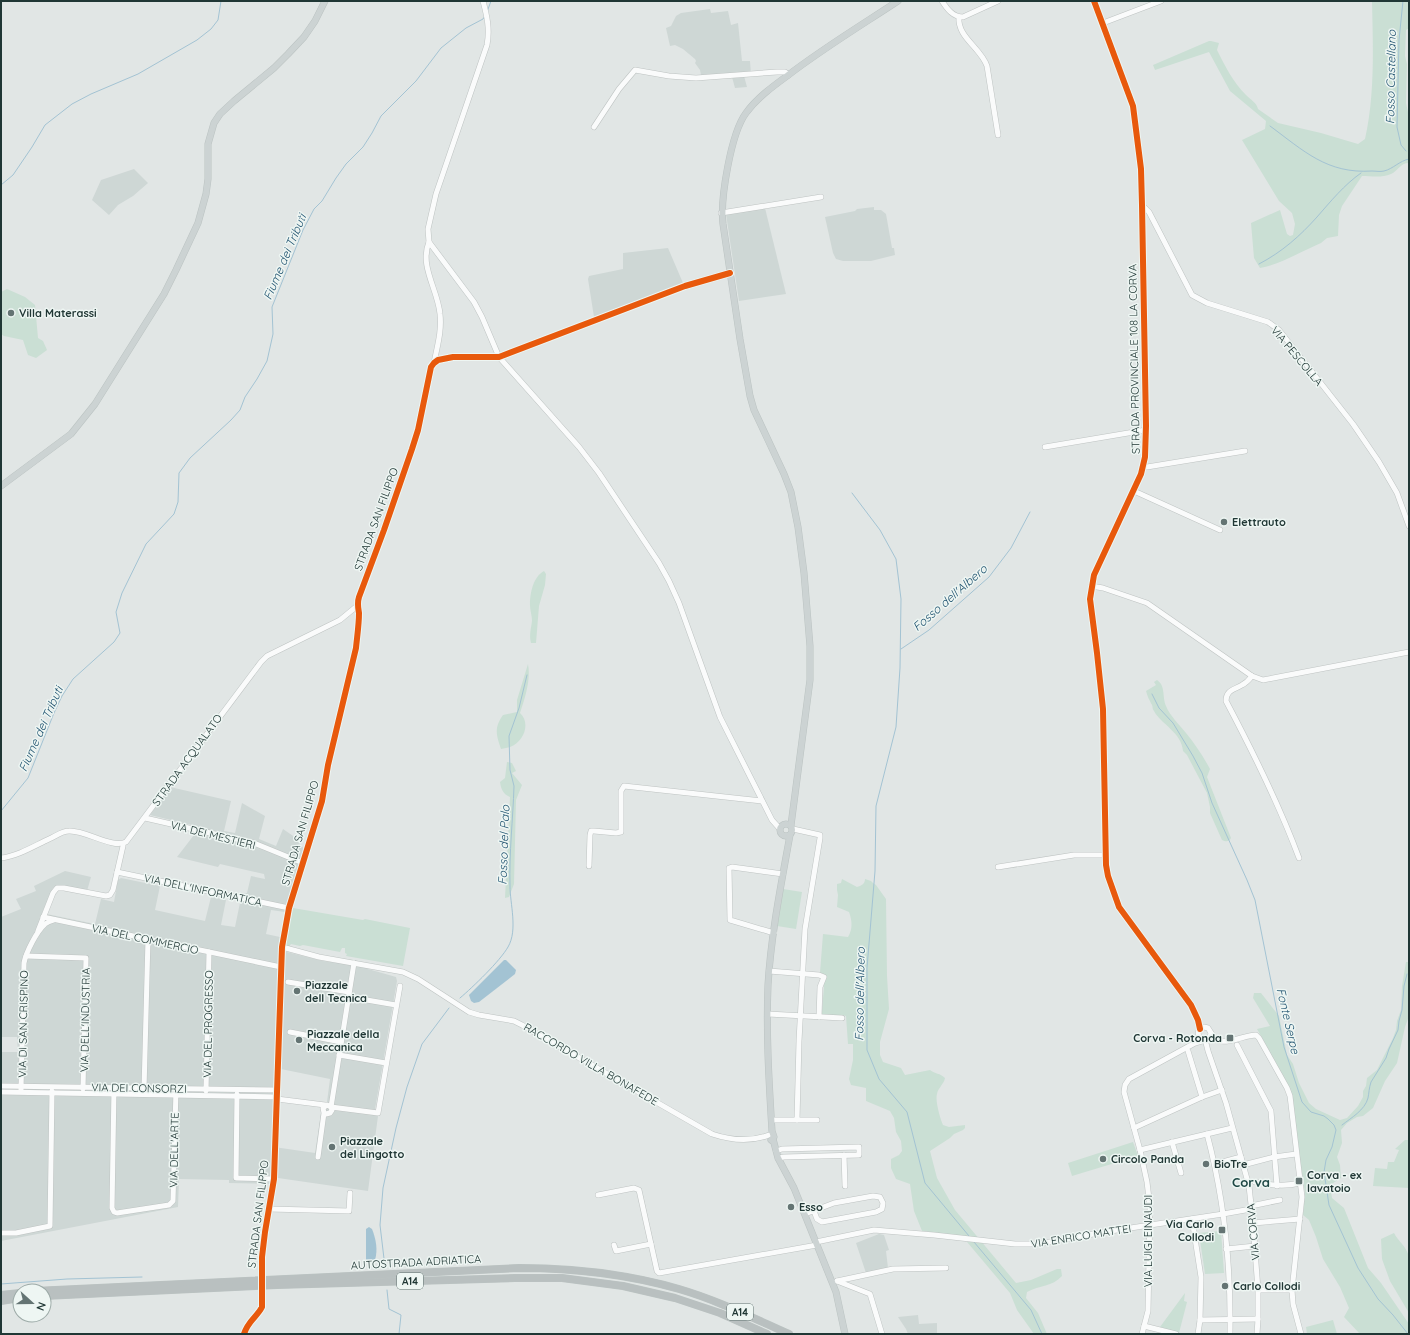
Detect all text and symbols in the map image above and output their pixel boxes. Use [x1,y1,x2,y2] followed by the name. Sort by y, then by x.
[1382,29,1399,124] water label: Fosso Castellano
[260,210,310,302] water label: Fiume dei Tributi
[1125,264,1143,454] street label: STRADA PROVINCIALE 108 LA CORVA
[19,306,97,320] place label: Villa Materassi
[6,308,16,318] marker: Villa Materassi
[1268,323,1326,389] street label: VIA PESCOLLA
[351,466,401,572] street label: STRADA SAN FILIPPO
[1232,515,1286,529] place label: Elettrauto
[1219,517,1229,527] marker: Elettrauto
[909,561,991,634] water label: Fosso dell'Albero
[15,683,67,774] water label: Fiume dei Tributi
[149,711,225,809] street label: STRADA ACQUALATO
[278,779,322,887] street label: STRADA SAN FILIPPO
[495,804,512,885] water label: Fosso del Palo
[169,818,257,852] street label: VIA DEI MESTIERI
[143,871,263,909] street label: VIA DELL'INFORMATICA
[90,921,200,957] street label: VIA DEL COMMERCIO
[851,946,868,1041] water label: Fosso dell'Albero
[77,968,93,1072] street label: VIA DELL'INDUSTRIA
[15,970,31,1078] street label: VIA DI SAN CRISPINO
[200,970,216,1078] street label: VIA DEL PROGRESSO
[305,978,367,1005] place label: Piazzale dell Tecnica
[292,986,302,996] marker: Piazzale dell Tecnica
[1274,987,1304,1056] water label: Fonte Serpe
[521,1020,661,1108] street label: RACCORDO VILLA BONAFEDE
[307,1027,379,1054] place label: Piazzale della Meccanica
[1133,1031,1222,1045] place label: Corva - Rotonda
[1225,1033,1235,1043] marker: Corva - Rotonda
[294,1035,304,1045] marker: Piazzale della Meccanica
[91,1080,187,1096] street label: VIA DEI CONSORZI
[166,1112,182,1188] street label: VIA DELL'ARTE
[340,1134,404,1161] place label: Piazzale del Lingotto
[327,1142,337,1152] marker: Piazzale del Lingotto
[1111,1152,1184,1166] place label: Circolo Panda
[1098,1154,1108,1164] marker: Circolo Panda
[1214,1157,1248,1171] place label: BioTre
[244,1159,272,1269] street label: STRADA SAN FILIPPO
[1201,1159,1211,1169] marker: BioTre
[1307,1168,1362,1195] place label: Corva - ex lavatoio
[1232,1174,1270,1190] district label: Corva
[1294,1176,1304,1186] marker: Corva - ex lavatoio
[1141,1195,1155,1287] street label: VIA LUIGI EINAUDI
[799,1200,823,1214] place label: Esso
[786,1202,796,1212] marker: Esso
[1244,1203,1262,1261] street label: VIA CORVA
[1166,1217,1214,1244] place label: Via Carlo Collodi
[1030,1221,1132,1251] street label: VIA ENRICO MATTEI
[1217,1225,1227,1235] marker: Via Carlo Collodi
[351,1252,481,1272] street label: AUTOSTRADA ADRIATICA
[397,1273,423,1289] road number: A14
[1233,1279,1300,1293] place label: Carlo Collodi
[1220,1281,1230,1291] marker: Carlo Collodi
[12,1283,52,1323] north arrow
[33,1300,49,1313] text: N
[727,1304,753,1320] road number: A14

